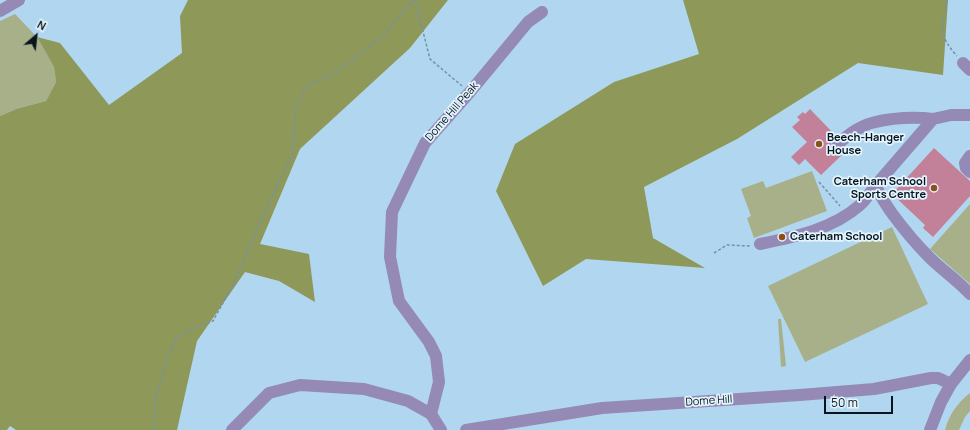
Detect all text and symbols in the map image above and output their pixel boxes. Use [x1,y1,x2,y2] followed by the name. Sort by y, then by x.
[16,16,56,56] north arrow
[35,16,49,33] text: N
[423,80,481,144] street label: Dome Hill Peak
[827,131,904,157] place label: Beech-Hanger House
[814,139,824,149] marker: Beech-Hanger House
[834,175,926,201] place label: Caterham School Sports Centre
[929,183,939,193] marker: Caterham School Sports Centre
[790,230,882,244] place label: Caterham School
[777,232,787,242] marker: Caterham School
[826,388,895,414] scale bar
[685,393,733,409] street label: Dome Hill
[831,394,858,411] text: 50 m

